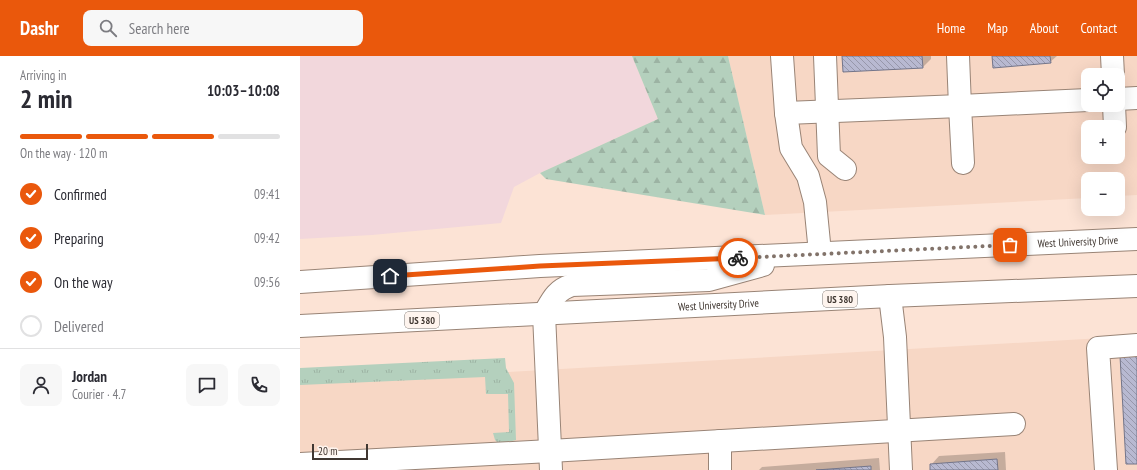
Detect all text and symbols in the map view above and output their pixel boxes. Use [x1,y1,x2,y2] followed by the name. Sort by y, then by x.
[83,10,363,46] search box
[20,16,59,40] text: Dashr
[97,17,119,39] icon: search
[129,19,190,38] text: Search here
[937,19,965,37] text: Home
[987,19,1008,37] text: Map
[1030,19,1059,37] text: About
[1081,19,1117,37] text: Contact
[20,67,67,84] text: Arriving in
[1081,68,1125,216] map controls
[1081,68,1125,112] button: locate
[207,81,280,100] text: 10:03–10:08
[20,82,73,115] text: 2 min
[1081,120,1125,164] button: +
[20,145,107,162] text: On the way · 120 m
[1081,172,1125,216] button: −
[20,183,42,205] icon: check
[54,185,107,204] text: Confirmed
[254,186,280,203] text: 09:41
[20,227,42,249] icon: check
[993,228,1027,262] pin
[54,229,104,248] text: Preparing
[254,230,280,247] text: 09:42
[1037,233,1119,250] street label: West University Drive
[999,234,1021,256] icon: bag
[718,238,758,278] courier
[727,247,749,269] icon: bike
[373,259,407,293] pin
[379,265,401,287] icon: home
[20,271,42,293] icon: check
[54,273,113,292] text: On the way
[254,274,280,291] text: 09:56
[823,291,857,307] road number: US 380
[678,296,760,314] street label: West University Drive
[405,312,439,328] road number: US 380
[54,317,104,336] text: Delivered
[20,364,62,406] button: person
[186,364,228,406] button: chat
[238,364,280,406] button: phone
[72,367,107,386] text: Jordan
[72,386,126,403] text: Courier · 4.7
[312,442,368,461] scale bar
[318,444,337,458] text: 20 m

